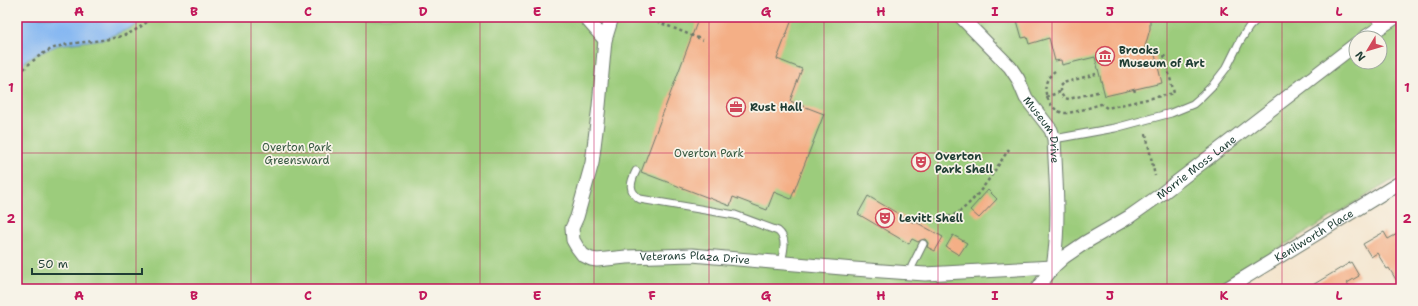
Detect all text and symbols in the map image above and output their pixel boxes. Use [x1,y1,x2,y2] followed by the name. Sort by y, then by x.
[74,3,84,20] text: A
[190,3,198,20] text: B
[304,3,312,20] text: C
[418,3,428,20] text: D
[533,3,542,20] text: E
[648,3,656,20] text: F
[761,3,772,20] text: G
[876,3,886,20] text: H
[991,3,999,20] text: I
[1106,3,1114,20] text: J
[1220,3,1229,20] text: K
[1335,3,1343,20] text: L
[1348,30,1388,70] north arrow
[1119,43,1205,71] place label: Brooks Museum of Art
[1094,45,1116,67] museum icon: Brooks Museum of Art
[1352,48,1369,64] text: N
[8,79,14,96] text: 1
[1404,79,1410,96] text: 1
[1019,93,1062,164] street label: Museum Drive
[725,96,747,118] office icon: Rust Hall
[750,100,803,115] place label: Rust Hall
[1153,132,1239,203] street label: Morrie Moss Lane
[262,140,332,168] park label: Overton Park Greensward
[674,146,744,161] park label: Overton Park
[935,149,993,177] place label: Overton Park Shell
[910,151,932,173] theatre icon: Overton Park Shell
[1272,206,1356,266] street label: Kenilworth Place
[874,207,896,229] theatre icon: Levitt Shell
[6,210,16,227] text: 2
[1402,210,1412,227] text: 2
[899,211,963,226] place label: Levitt Shell
[639,248,751,268] street label: Veterans Plaza Drive
[32,250,142,276] scale bar
[38,256,68,272] text: 50 m
[74,287,84,304] text: A
[190,287,198,304] text: B
[304,287,312,304] text: C
[418,287,428,304] text: D
[533,287,542,304] text: E
[648,287,656,304] text: F
[761,287,772,304] text: G
[876,287,886,304] text: H
[991,287,999,304] text: I
[1106,287,1114,304] text: J
[1220,287,1229,304] text: K
[1335,287,1343,304] text: L

